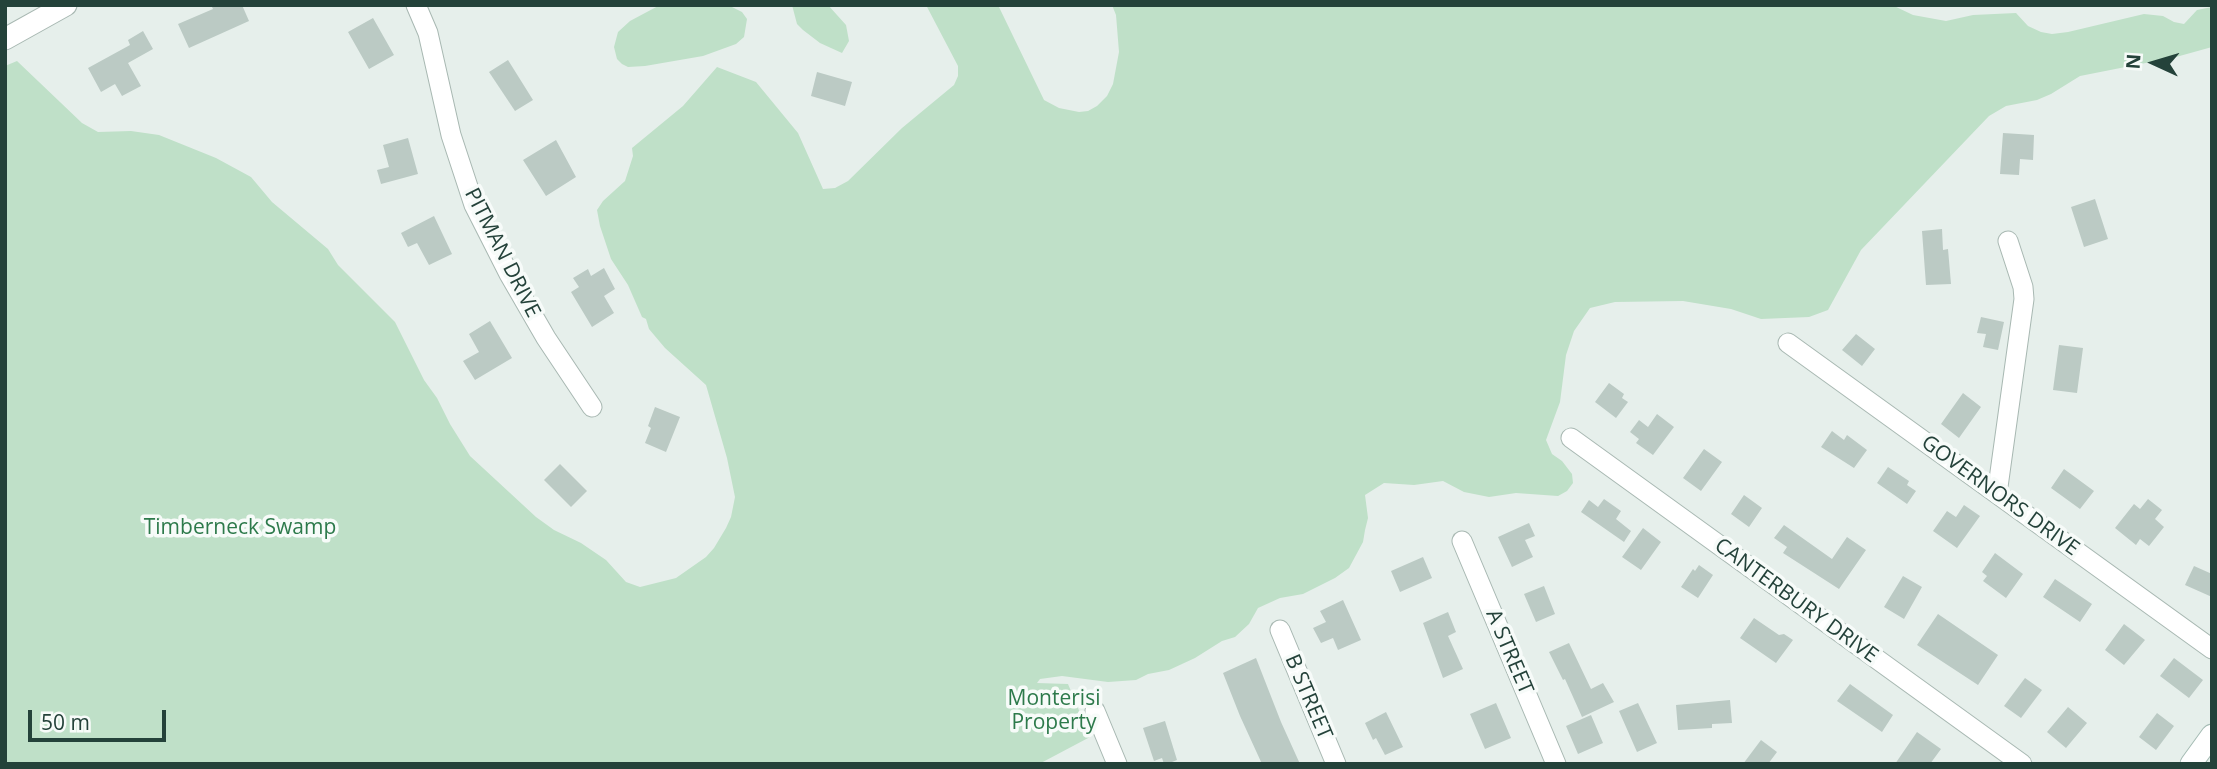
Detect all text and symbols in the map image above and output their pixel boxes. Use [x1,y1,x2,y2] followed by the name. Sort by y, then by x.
[2119,28,2189,98] north arrow
[2120,53,2147,70] text: N
[459,184,545,322] street label: PITMAN DRIVE
[1916,430,2084,562] street label: GOVERNORS DRIVE
[144,515,336,541] park label: Timberneck Swamp
[1709,533,1883,669] street label: CANTERBURY DRIVE
[1480,606,1538,698] street label: A STREET
[1279,651,1337,743] street label: B STREET
[1008,686,1100,736] park label: Monterisi Property
[32,696,170,740] scale bar
[41,708,90,736] text: 50 m

